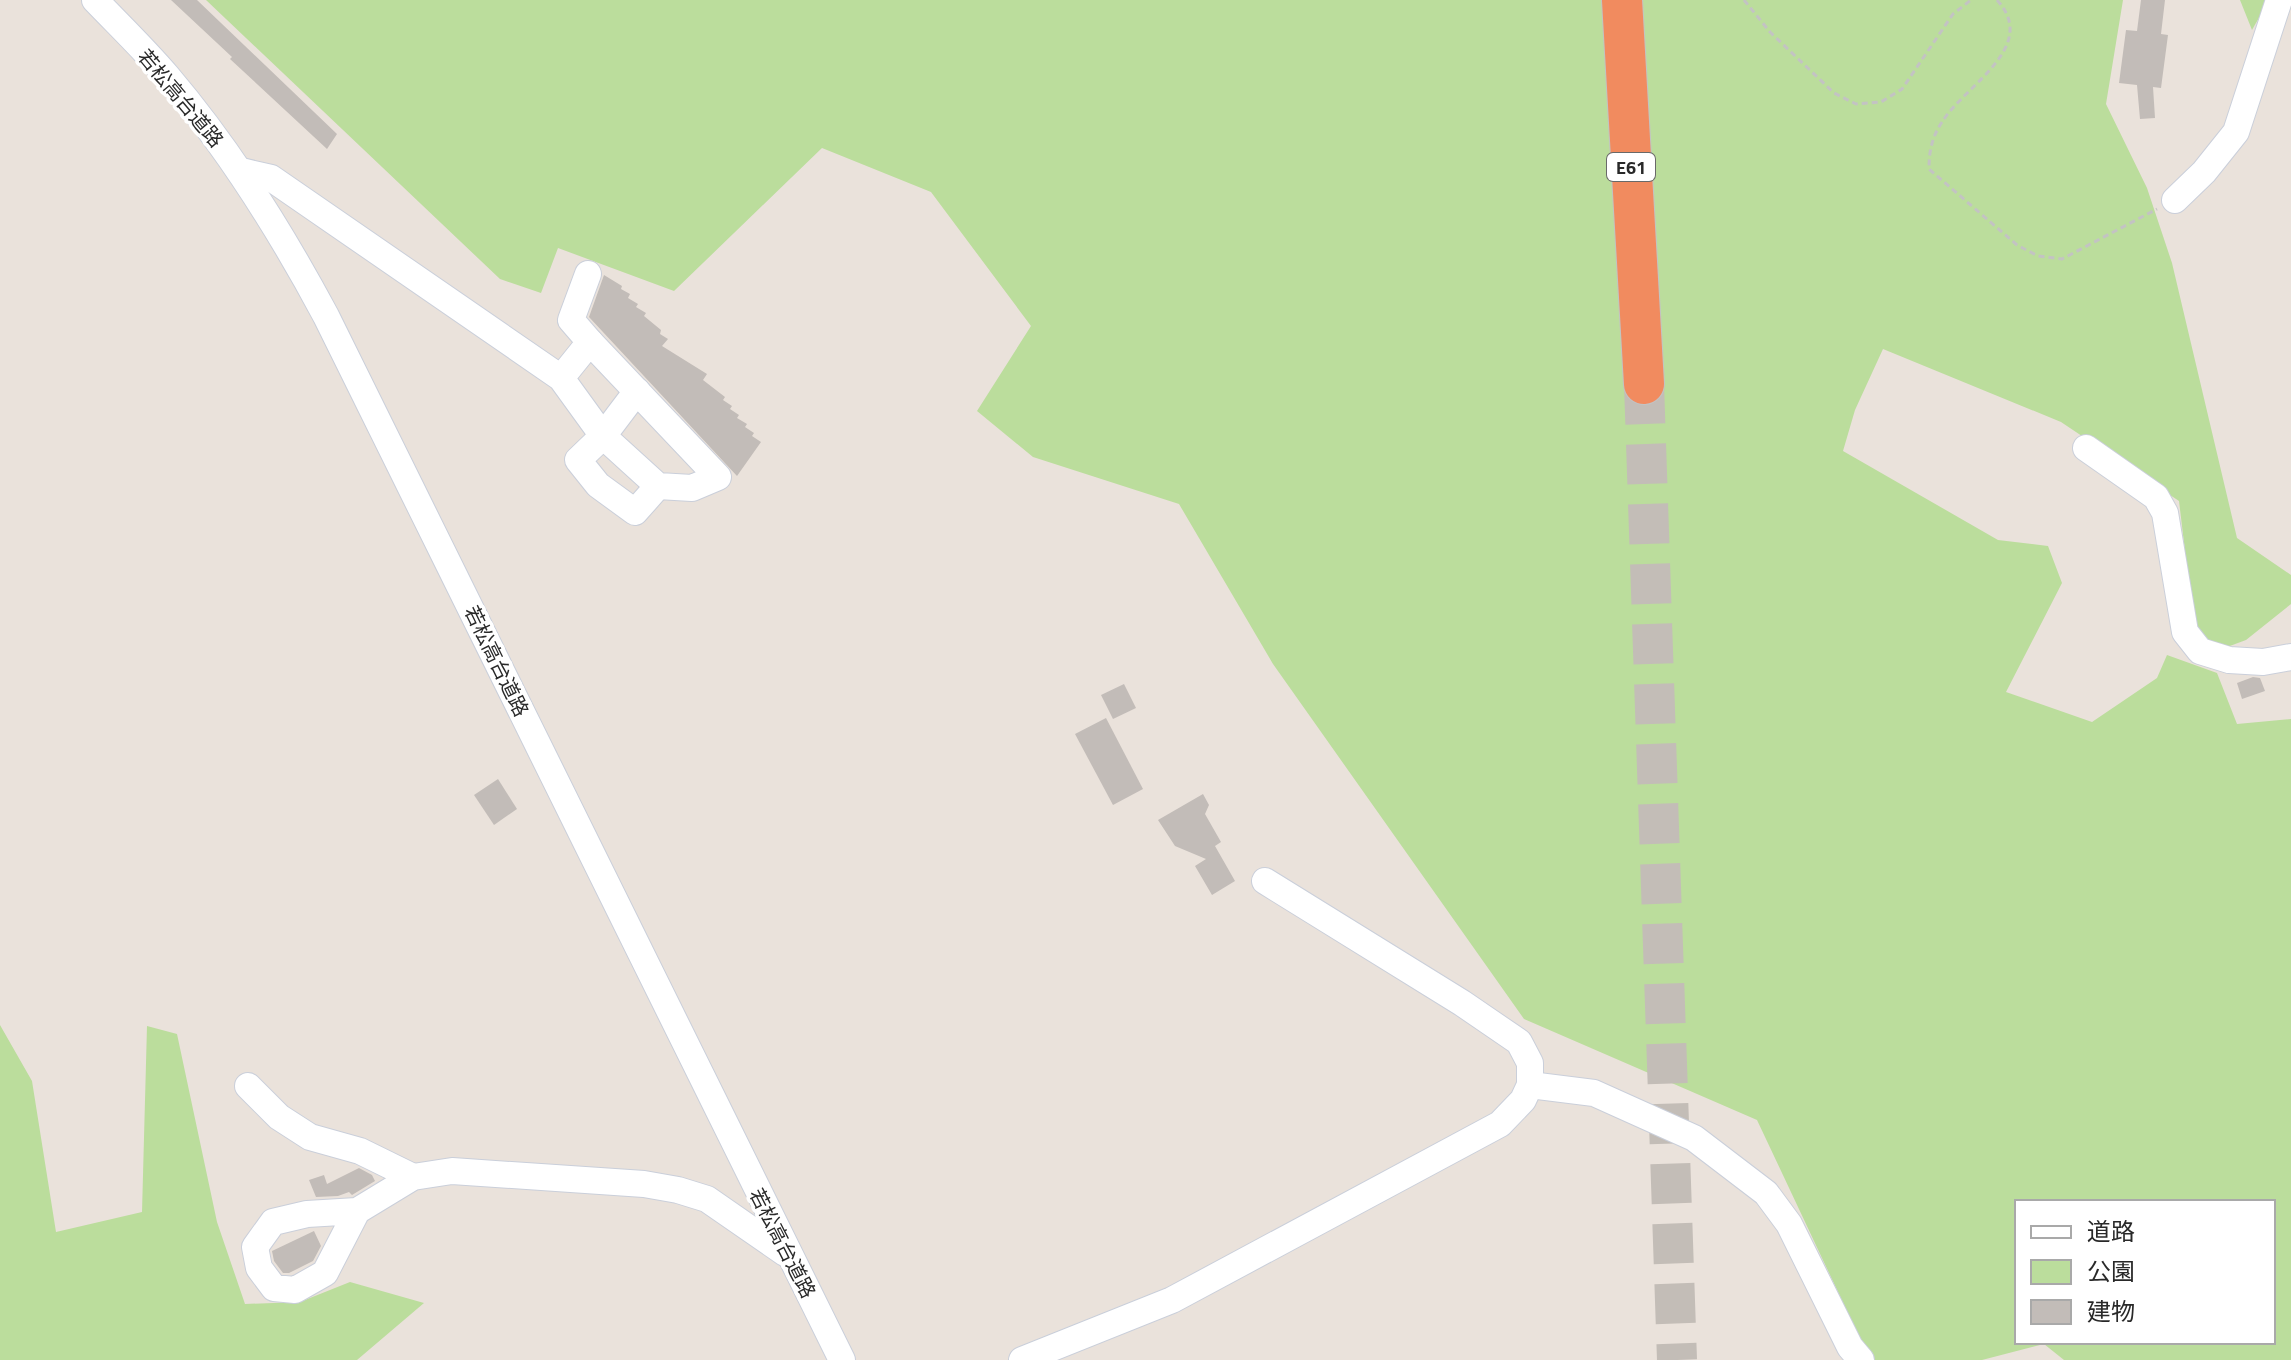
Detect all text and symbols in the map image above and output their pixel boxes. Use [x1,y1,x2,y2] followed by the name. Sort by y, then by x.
[131,42,231,154] street label: 若松高台道路
[1607,153,1655,181] road number: E61
[457,600,537,722] street label: 若松高台道路
[742,1183,824,1303] street label: 若松高台道路
[2015,1200,2275,1344] legend
[2087,1213,2135,1249] text: 道路
[2087,1253,2135,1289] text: 公園
[2087,1293,2135,1329] text: 建物

